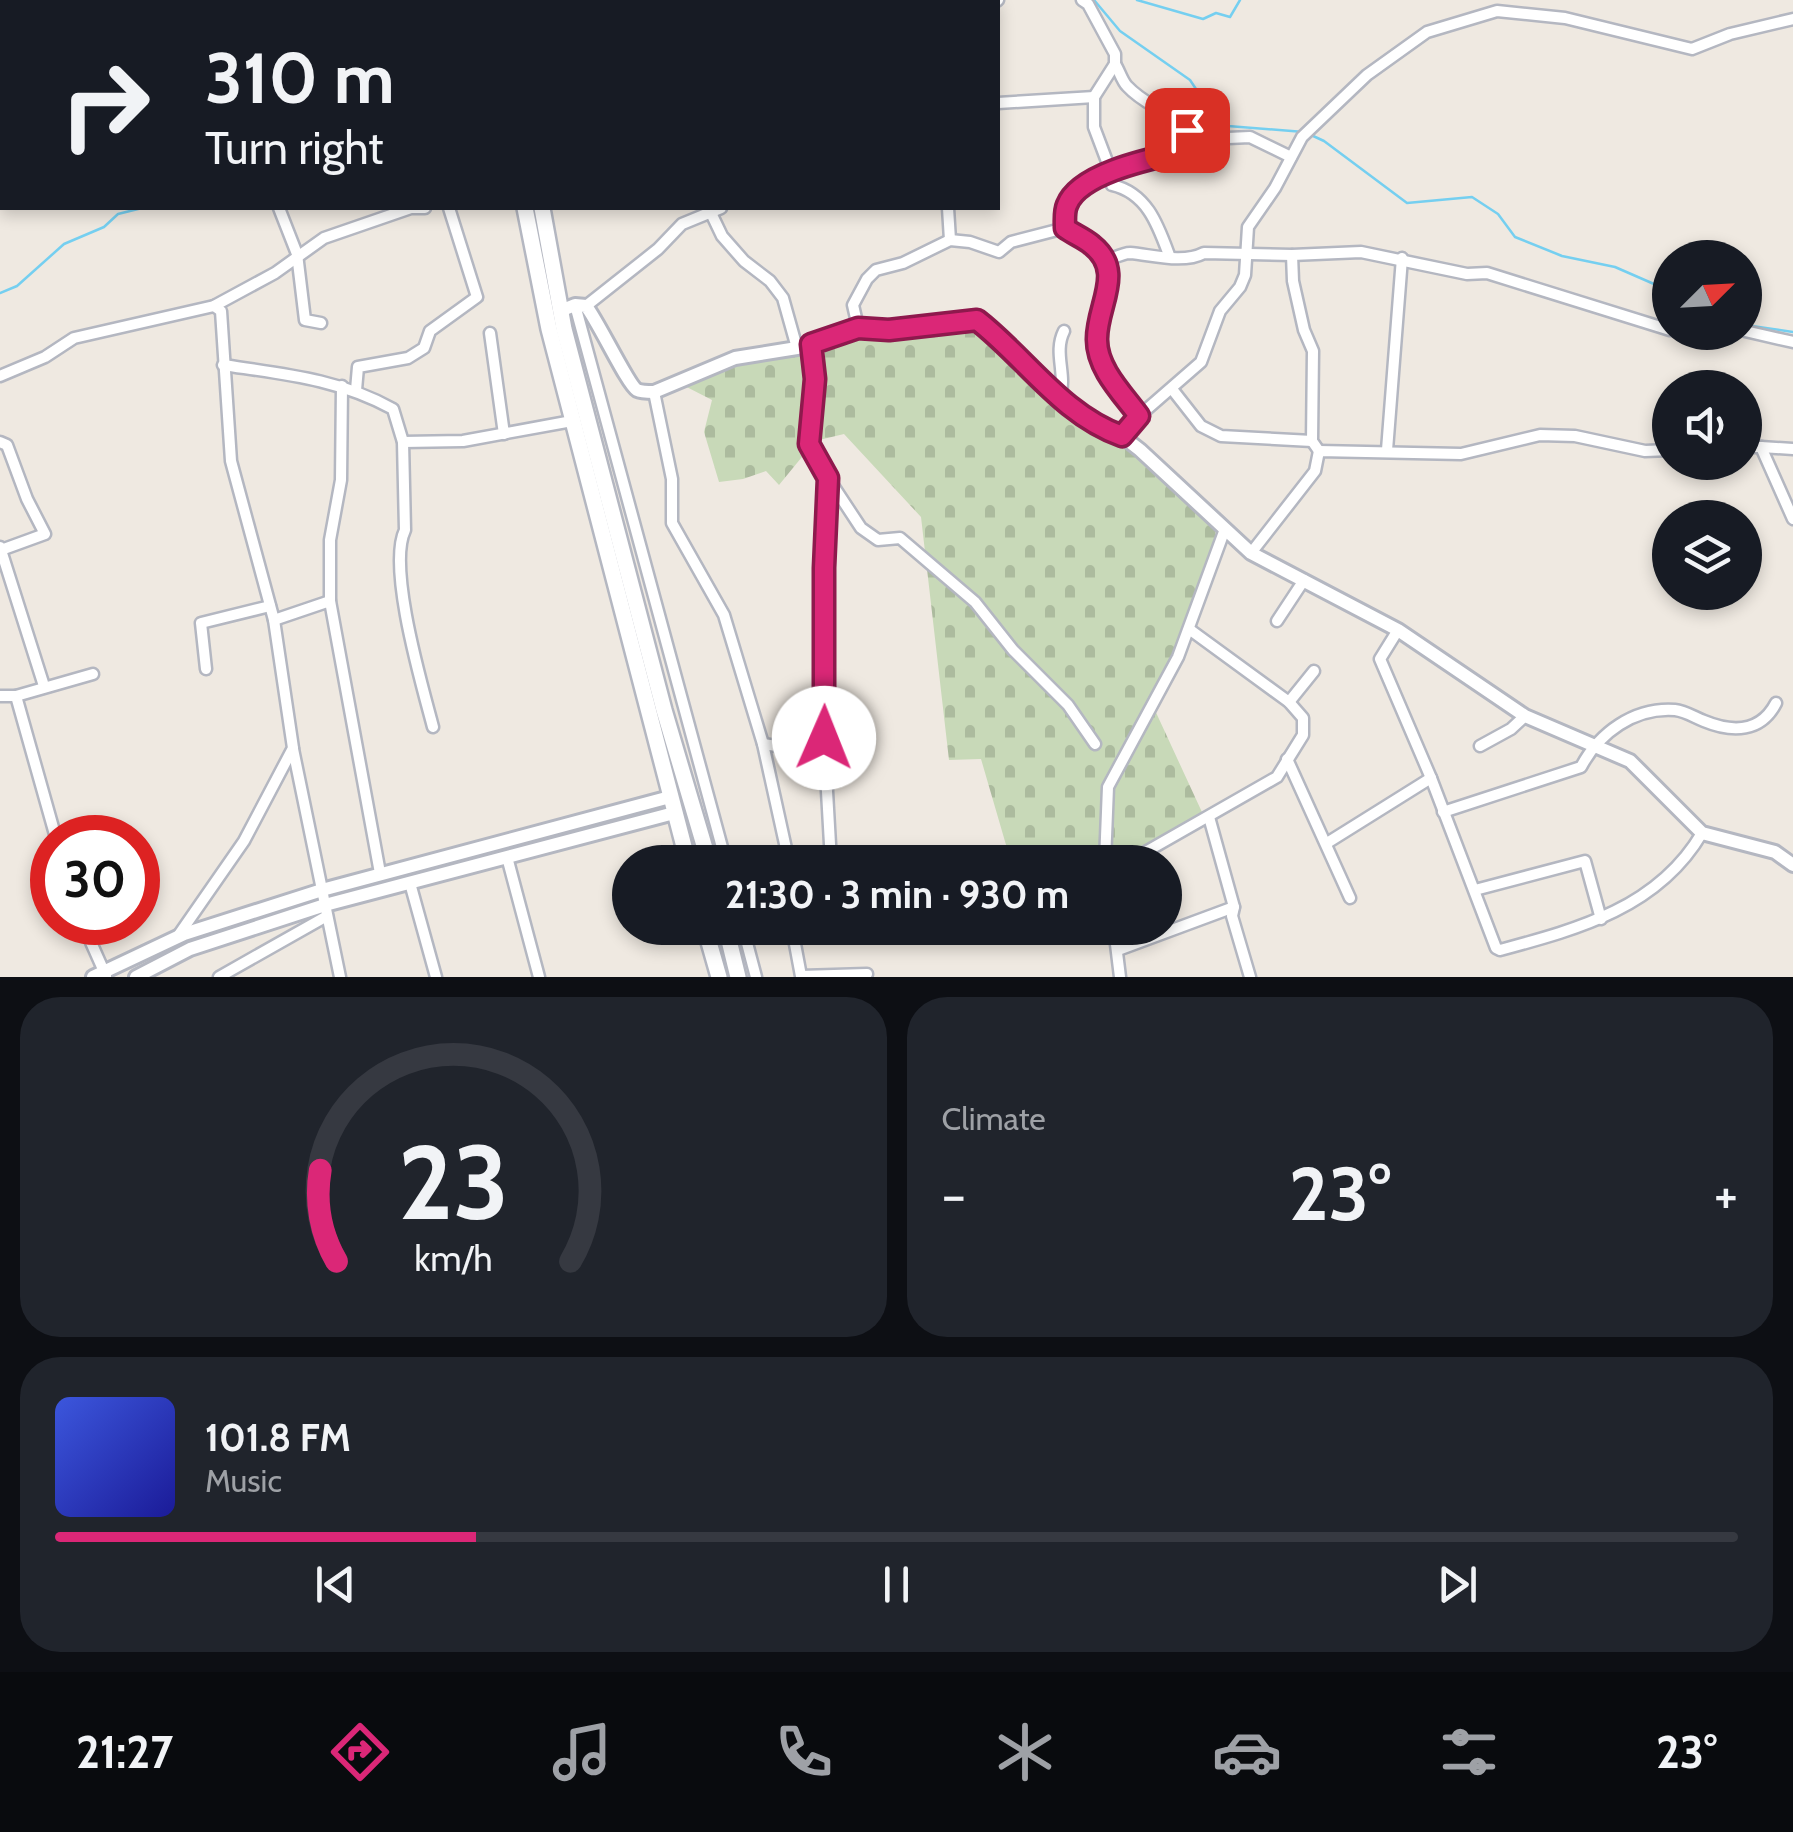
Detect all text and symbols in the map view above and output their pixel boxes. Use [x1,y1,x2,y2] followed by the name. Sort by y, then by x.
[205,35,395,121] text: 310 m
[40,40,170,170] icon: right
[1145,88,1230,173] pin
[1160,103,1215,158] icon: arrive
[205,121,384,175] text: Turn right
[1652,240,1762,350] north arrow
[1652,240,1762,610] map controls
[1652,370,1762,480] button: sound
[1652,500,1762,610] button: layers
[772,686,876,790] position arrow
[30,815,160,945] speed limit sign: 30
[725,871,1069,918] text: 21:30 · 3 min · 930 m
[942,1099,1046,1138] text: Climate
[398,1119,509,1245] text: 23
[1289,1148,1391,1239] text: 23°
[942,1161,966,1228] text: −
[1714,1161,1738,1228] text: +
[414,1237,492,1280] text: km/h
[205,1414,351,1461] text: 101.8 FM
[205,1461,282,1500] text: Music
[308,1557,363,1612] icon: previous
[869,1557,924,1612] icon: pause
[1430,1557,1485,1612] icon: next
[325,1717,395,1787] icon: directions
[547,1717,617,1787] icon: music
[769,1717,839,1787] icon: phone
[990,1717,1060,1787] icon: climate
[1212,1717,1282,1787] icon: car
[1434,1717,1504,1787] icon: filters
[76,1725,173,1779] text: 21:27
[1656,1725,1717,1779] text: 23°

